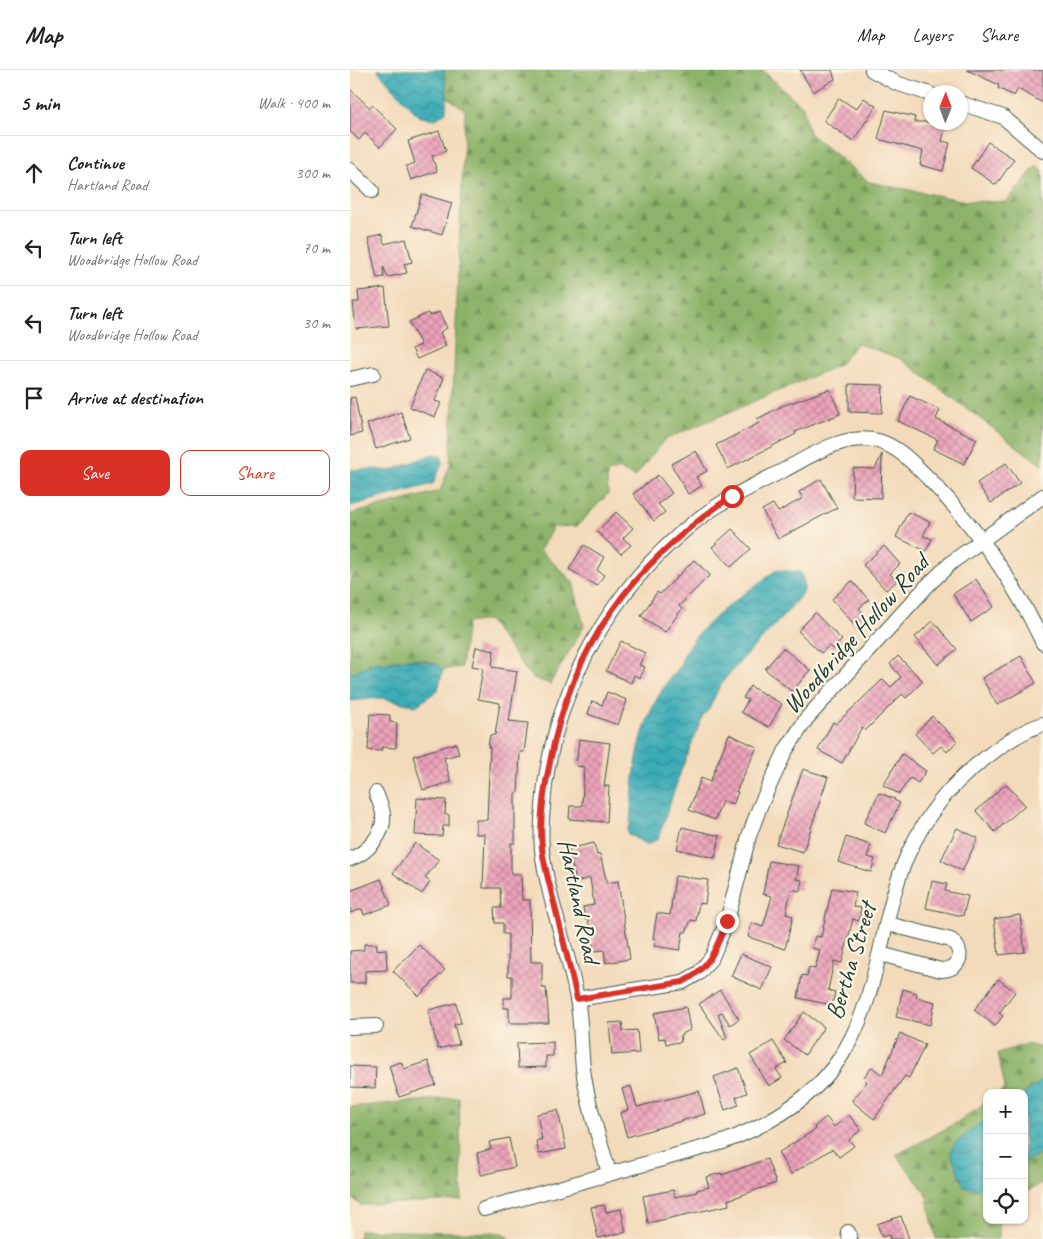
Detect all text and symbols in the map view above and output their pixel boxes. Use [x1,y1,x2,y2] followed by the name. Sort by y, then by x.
[25,20,62,50] text: Map
[857,24,885,46] text: Map
[913,24,952,46] text: Layers
[980,24,1018,46] text: Share
[923,85,968,130] north arrow
[20,90,60,116] text: 5 min
[258,93,330,113] text: Walk · 400 m
[67,151,124,175] text: Continue
[20,159,48,187] icon: ahead
[296,163,330,183] text: 300 m
[67,175,148,195] text: Hartland Road
[67,226,122,250] text: Turn left
[20,234,48,262] icon: left
[303,238,330,258] text: 70 m
[67,250,198,270] text: Woodbridge Hollow Road
[67,301,122,325] text: Turn left
[20,309,48,337] icon: left
[303,313,330,333] text: 30 m
[67,325,198,345] text: Woodbridge Hollow Road
[20,384,48,412] icon: arrive
[67,386,203,410] text: Arrive at destination
[20,450,170,496] button: Save
[180,450,330,496] button: Share
[721,485,744,508] route start
[776,545,938,720] street label: Woodbridge Hollow Road
[550,836,608,969] street label: Hartland Road
[818,895,885,1023] street label: Bertha Street
[716,910,739,933] route end
[983,1089,1028,1224] map controls
[983,1089,1028,1134] button: +
[983,1134,1028,1179] button: −
[983,1179,1028,1224] button: locate

